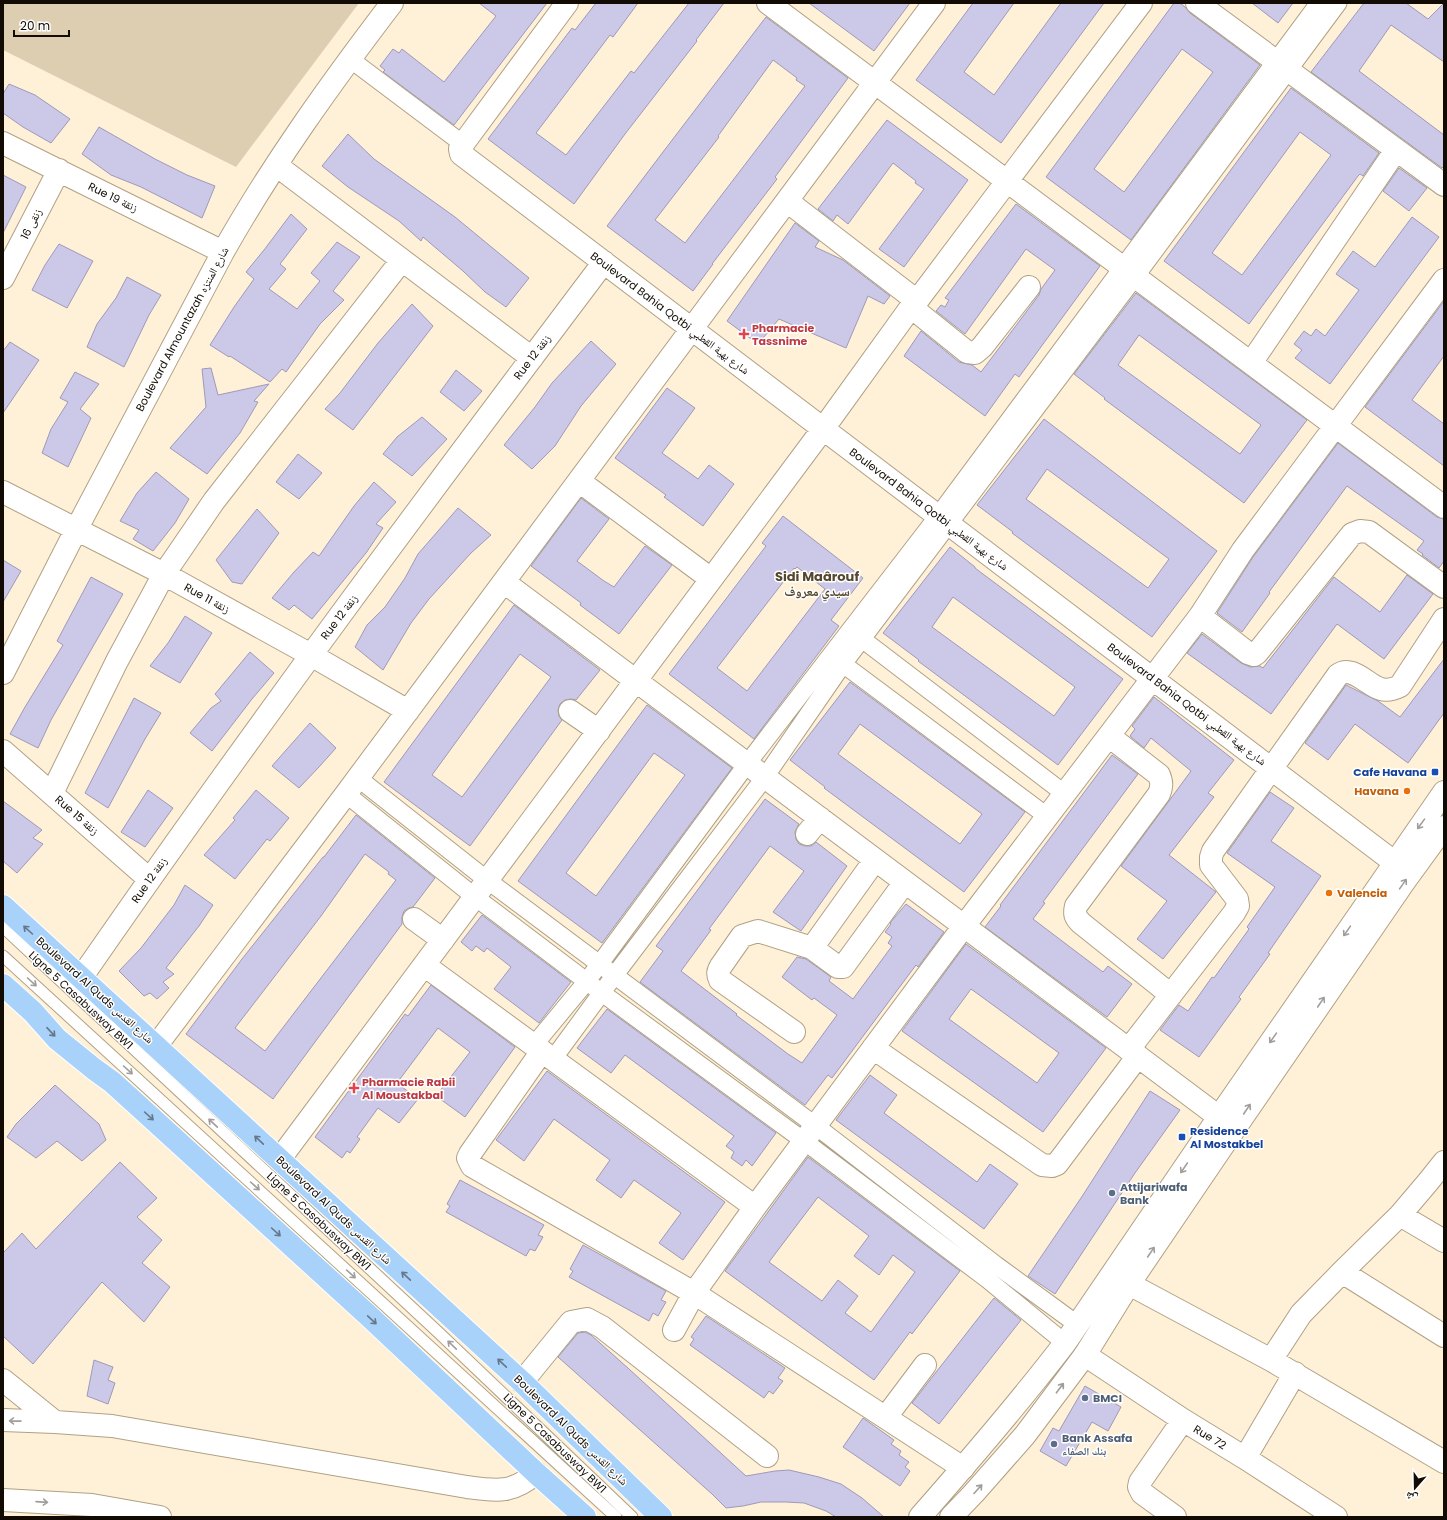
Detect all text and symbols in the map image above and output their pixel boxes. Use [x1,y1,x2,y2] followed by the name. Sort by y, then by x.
[14,12,69,38] scale bar
[20,17,50,34] text: 20 m
[86,178,140,216] street label: Rue 19 زنقة
[16,206,46,242] street label: زنقى 16
[132,244,232,414] street label: Boulevard Almountazah شارع المنتزه
[587,248,753,379] street label: Boulevard Bahia Qotbi شارع بهية القطبي
[752,320,814,349] place label: Pharmacie Tassnime
[739,329,749,339] marker: Pharmacie Tassnime
[510,331,554,383] street label: Rue 12 زنقة
[846,444,1012,575] street label: Boulevard Bahia Qotbi شارع بهية القطبي
[775,567,859,602] district label: Sidi Maârouf سيدي معروف
[181,579,233,617] street label: Rue 11 زنقة
[317,591,361,643] street label: Rue 12 زنقة
[1104,639,1270,770] street label: Boulevard Bahia Qotbi شارع بهية القطبي
[1353,764,1427,780] place label: Cafe Havana
[1430,767,1440,777] marker: Cafe Havana
[1354,783,1399,799] place label: Havana
[1402,786,1412,796] marker: Havana
[52,791,102,839] street label: Rue 15 زنقة
[1417,818,1425,829] one-way arrow
[127,854,171,906] street label: Rue 12 زنقة
[1399,878,1407,889] one-way arrow
[1337,885,1387,901] place label: Valencia
[1324,888,1334,898] marker: Valencia
[23,925,34,934] one-way arrow
[1343,925,1351,936] one-way arrow
[33,933,157,1047] street label: Boulevard Al Quds شارع القدس
[25,947,137,1053] street label: Ligne 5 Casabusway BW1
[27,977,37,987] one-way arrow
[1317,997,1325,1008] one-way arrow
[46,1027,55,1037] one-way arrow
[1269,1032,1277,1043] one-way arrow
[123,1065,133,1075] one-way arrow
[362,1074,455,1103] place label: Pharmacie Rabii Al Moustakbal
[349,1083,359,1093] marker: Pharmacie Rabii Al Moustakbal
[1243,1104,1252,1115] one-way arrow
[144,1111,154,1120] one-way arrow
[208,1118,218,1128] one-way arrow
[1190,1123,1263,1152] place label: Residence Al Mostakbel
[1177,1132,1187,1142] marker: Residence Al Mostakbel
[253,1136,264,1145] one-way arrow
[273,1152,395,1268] street label: Boulevard Al Quds شارع القدس
[1180,1163,1188,1174] one-way arrow
[263,1168,375,1274] street label: Ligne 5 Casabusway BW1
[1120,1179,1187,1208] place label: Attijariwafa Bank
[249,1181,259,1190] one-way arrow
[1107,1188,1117,1198] marker: Attijariwafa Bank
[271,1227,281,1236] one-way arrow
[1147,1247,1155,1258] one-way arrow
[345,1269,356,1278] one-way arrow
[401,1271,411,1280] one-way arrow
[367,1315,377,1325] one-way arrow
[447,1340,457,1350] one-way arrow
[497,1359,507,1368] one-way arrow
[511,1371,631,1489] street label: Boulevard Al Quds شارع القدس
[1056,1383,1064,1394] one-way arrow
[500,1390,610,1496] street label: Ligne 5 Casabusway BW1
[1093,1390,1122,1406] place label: BMCI
[1080,1393,1090,1403] marker: BMCI
[9,1417,22,1424] one-way arrow
[1191,1421,1229,1453] street label: Rue 72
[1062,1430,1133,1459] place label: Bank Assafa بنك الصفاء
[1049,1439,1059,1449] marker: Bank Assafa بنك الصفاء
[1395,1468,1435,1508] north arrow
[973,1484,982,1494] one-way arrow
[1403,1488,1420,1507] text: ش
[35,1498,48,1506] one-way arrow

